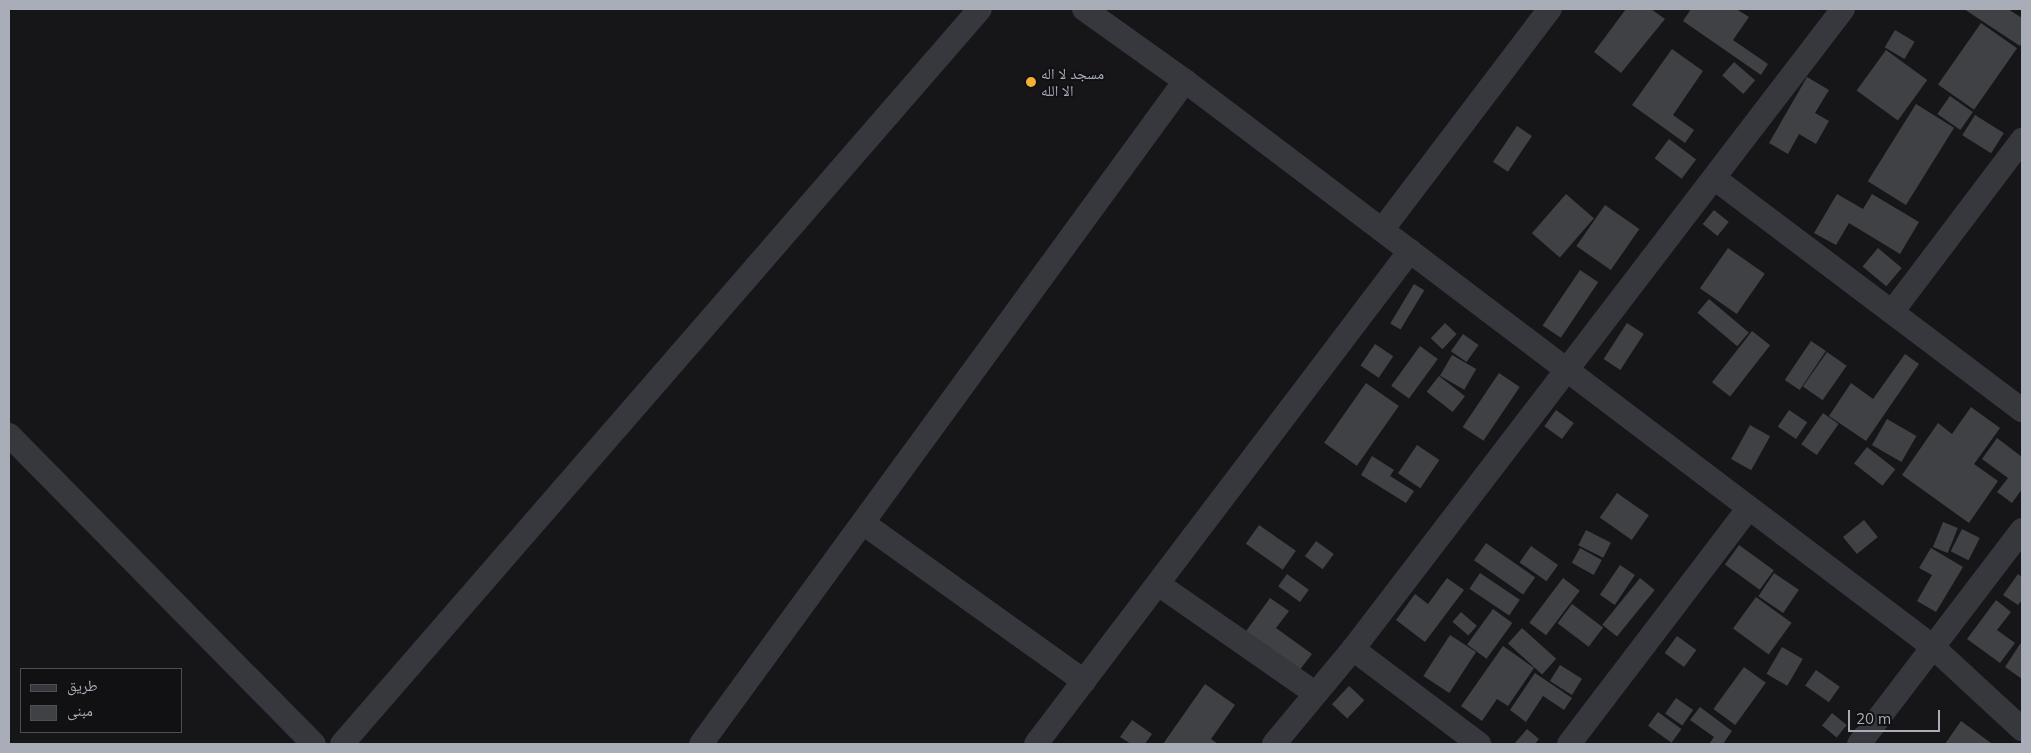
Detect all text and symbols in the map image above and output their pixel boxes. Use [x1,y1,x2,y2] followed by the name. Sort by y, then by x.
[1041,64,1104,99] place label: مسجد لا اله الا الله
[1025,76,1037,88] marker: مسجد لا اله الا الله
[20,668,182,733] legend
[67,676,98,695] text: طريق
[1851,700,1944,732] scale bar
[67,701,93,720] text: مبنى
[1856,709,1891,728] text: 20 m

